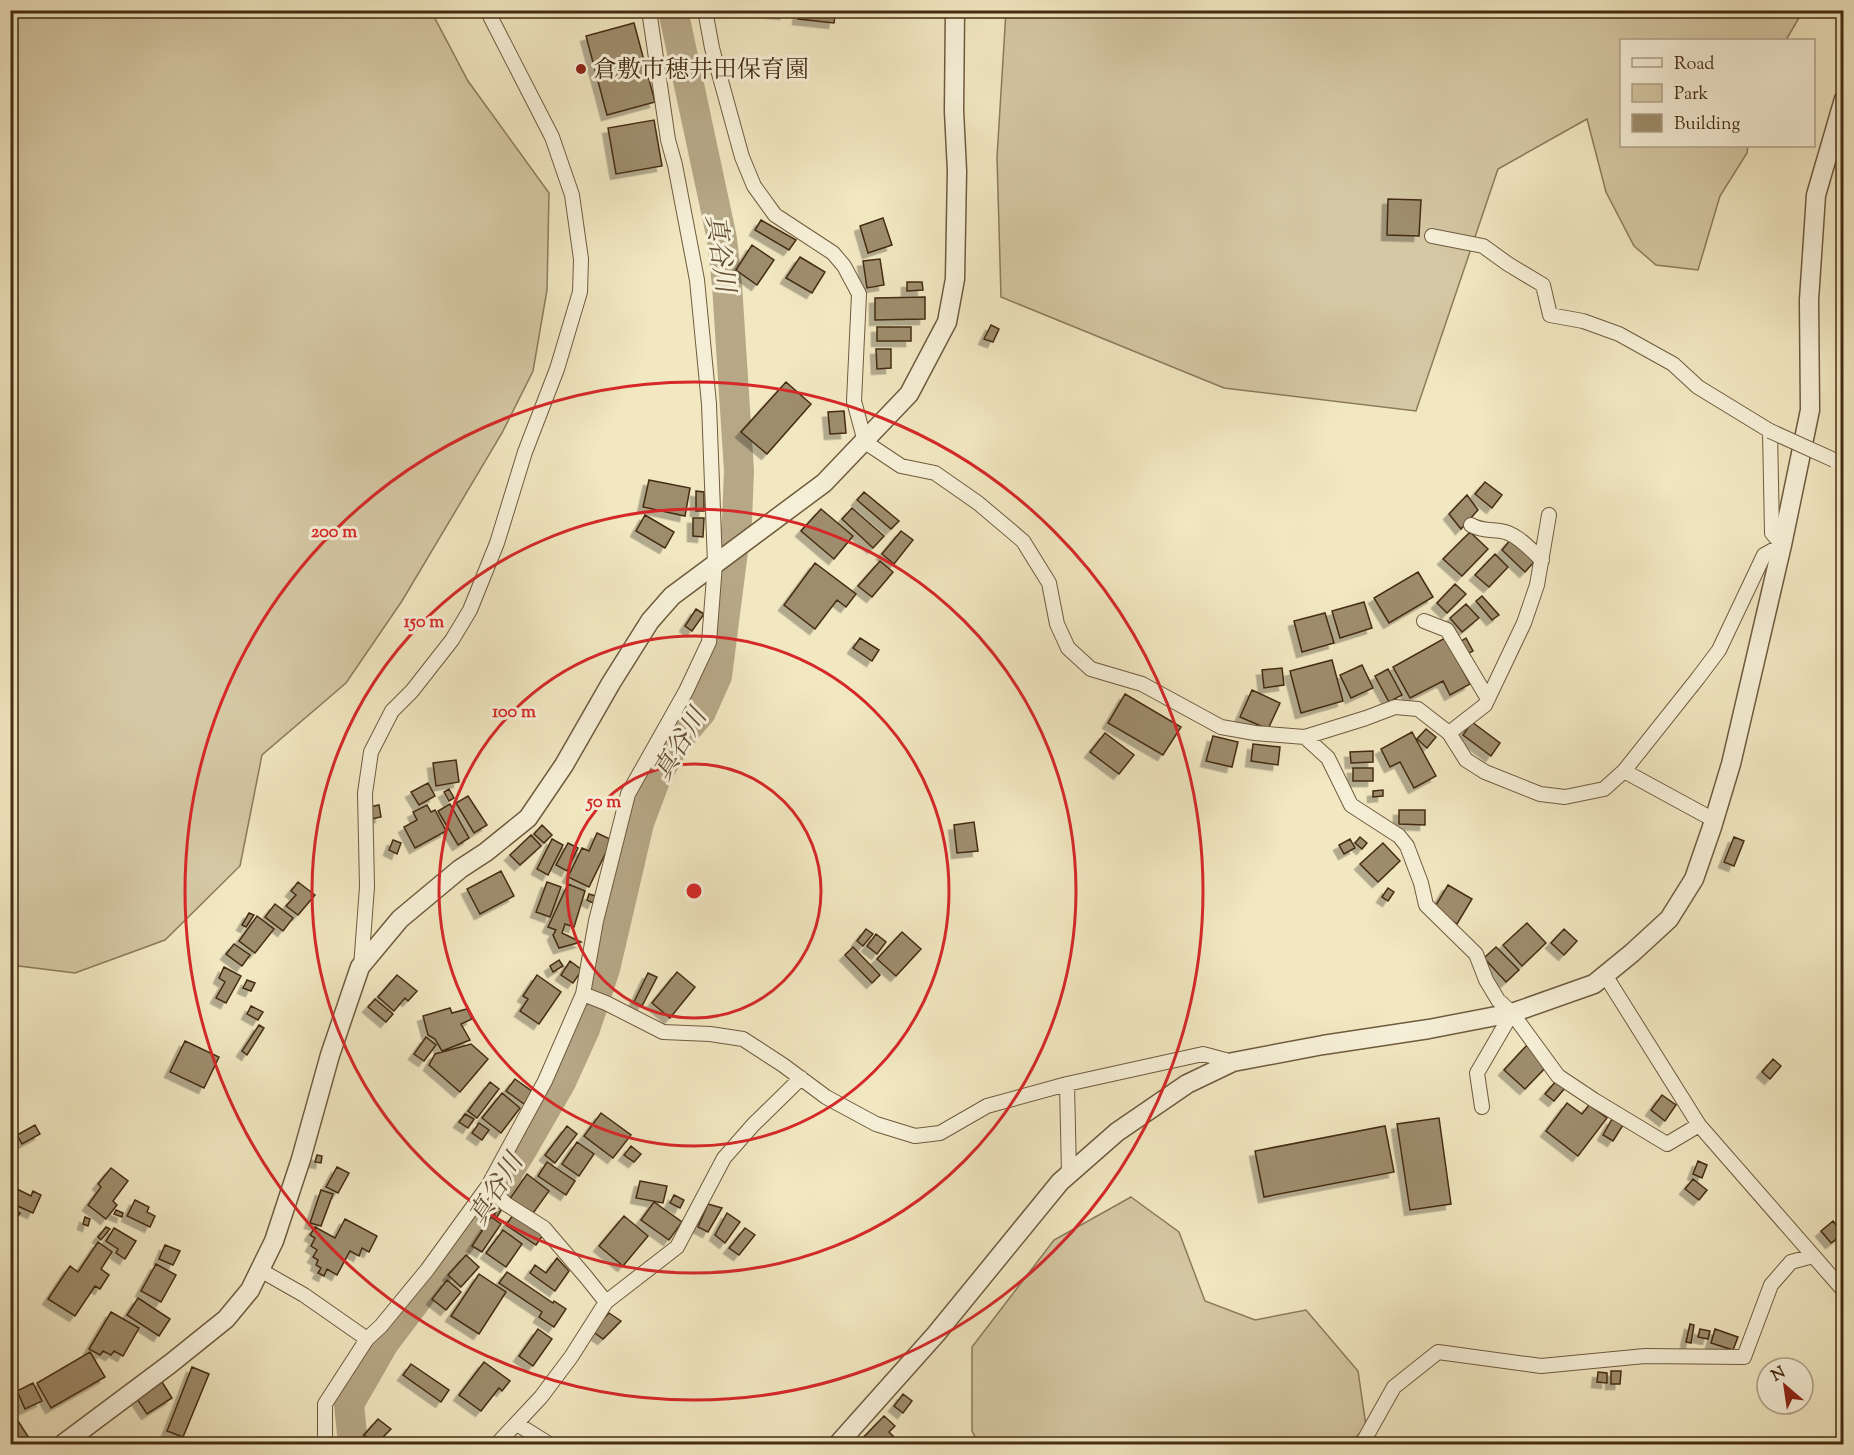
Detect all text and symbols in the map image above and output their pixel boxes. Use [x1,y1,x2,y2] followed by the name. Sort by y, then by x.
[1620,39,1815,147] legend
[1674,52,1714,78] text: Road
[593,54,809,88] place label: 倉敷市穂井田保育園
[574,62,588,76] marker: 倉敷市穂井田保育園
[1674,82,1709,108] text: Park
[1674,112,1740,138] text: Building
[695,212,743,298] water label: 真谷川
[311,520,357,546] text: 200 m
[404,610,444,636] text: 150 m
[492,700,536,726] text: 100 m
[645,700,719,788] water label: 真谷川
[585,790,621,816] text: 50 m
[684,881,704,901] centre of rings
[461,1145,535,1233] water label: 真谷川
[1755,1356,1815,1416] north arrow
[1768,1362,1790,1388] text: N

